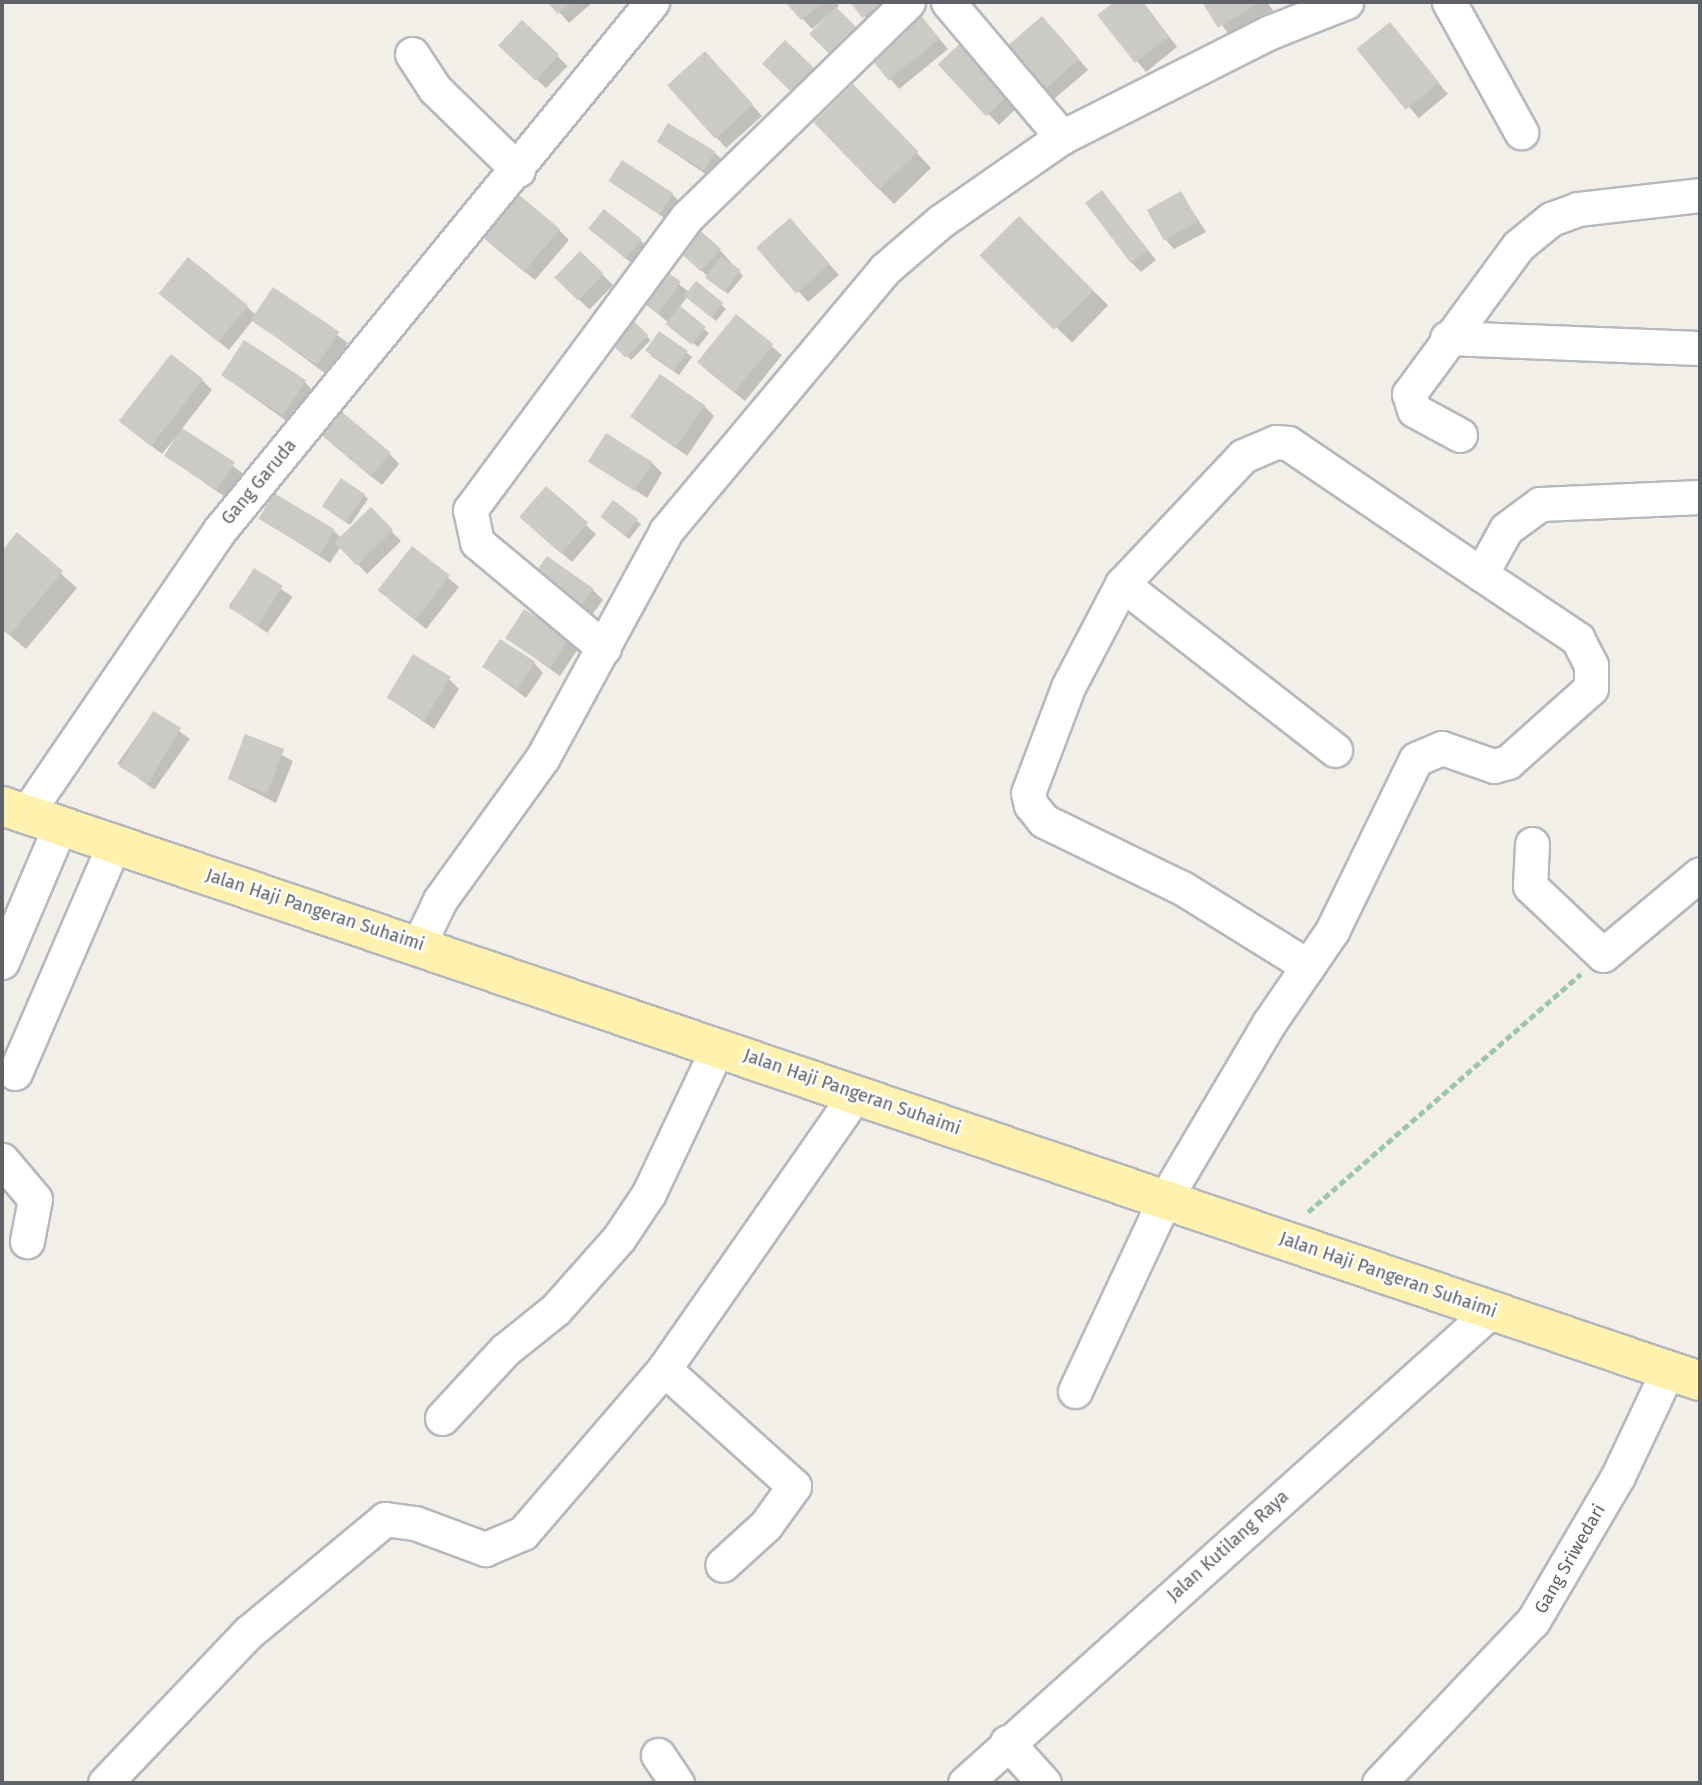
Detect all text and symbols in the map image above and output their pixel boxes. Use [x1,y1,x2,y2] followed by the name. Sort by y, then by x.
[217,435,301,529] street label: Gang Garuda
[203,864,427,956] street label: Jalan Haji Pangeran Suhaimi
[740,1045,964,1139] street label: Jalan Haji Pangeran Suhaimi
[1276,1228,1500,1322] street label: Jalan Haji Pangeran Suhaimi
[1163,1486,1293,1606] street label: Jalan Kutilang Raya
[1530,1500,1610,1618] street label: Gang Sriwedari

